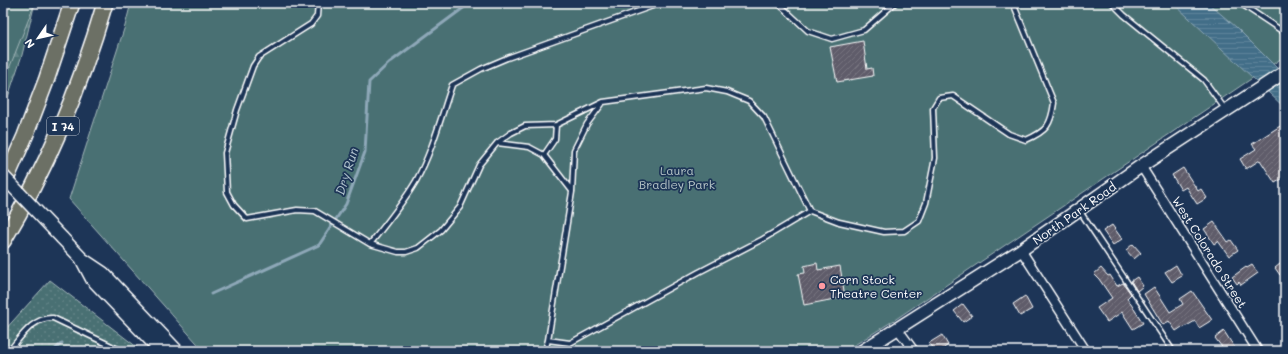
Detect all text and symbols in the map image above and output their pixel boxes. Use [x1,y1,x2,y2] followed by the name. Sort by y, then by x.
[18,18,58,58] north arrow
[21,36,38,52] text: N
[47,117,79,135] road number: I 74
[330,145,362,197] water label: Dry Run
[639,162,715,192] park label: Laura Bradley Park
[1029,178,1119,248] street label: North Park Road
[1169,193,1251,311] street label: West Colorado Street
[830,271,922,301] place label: Corn Stock Theatre Center
[817,281,827,291] marker: Corn Stock Theatre Center

